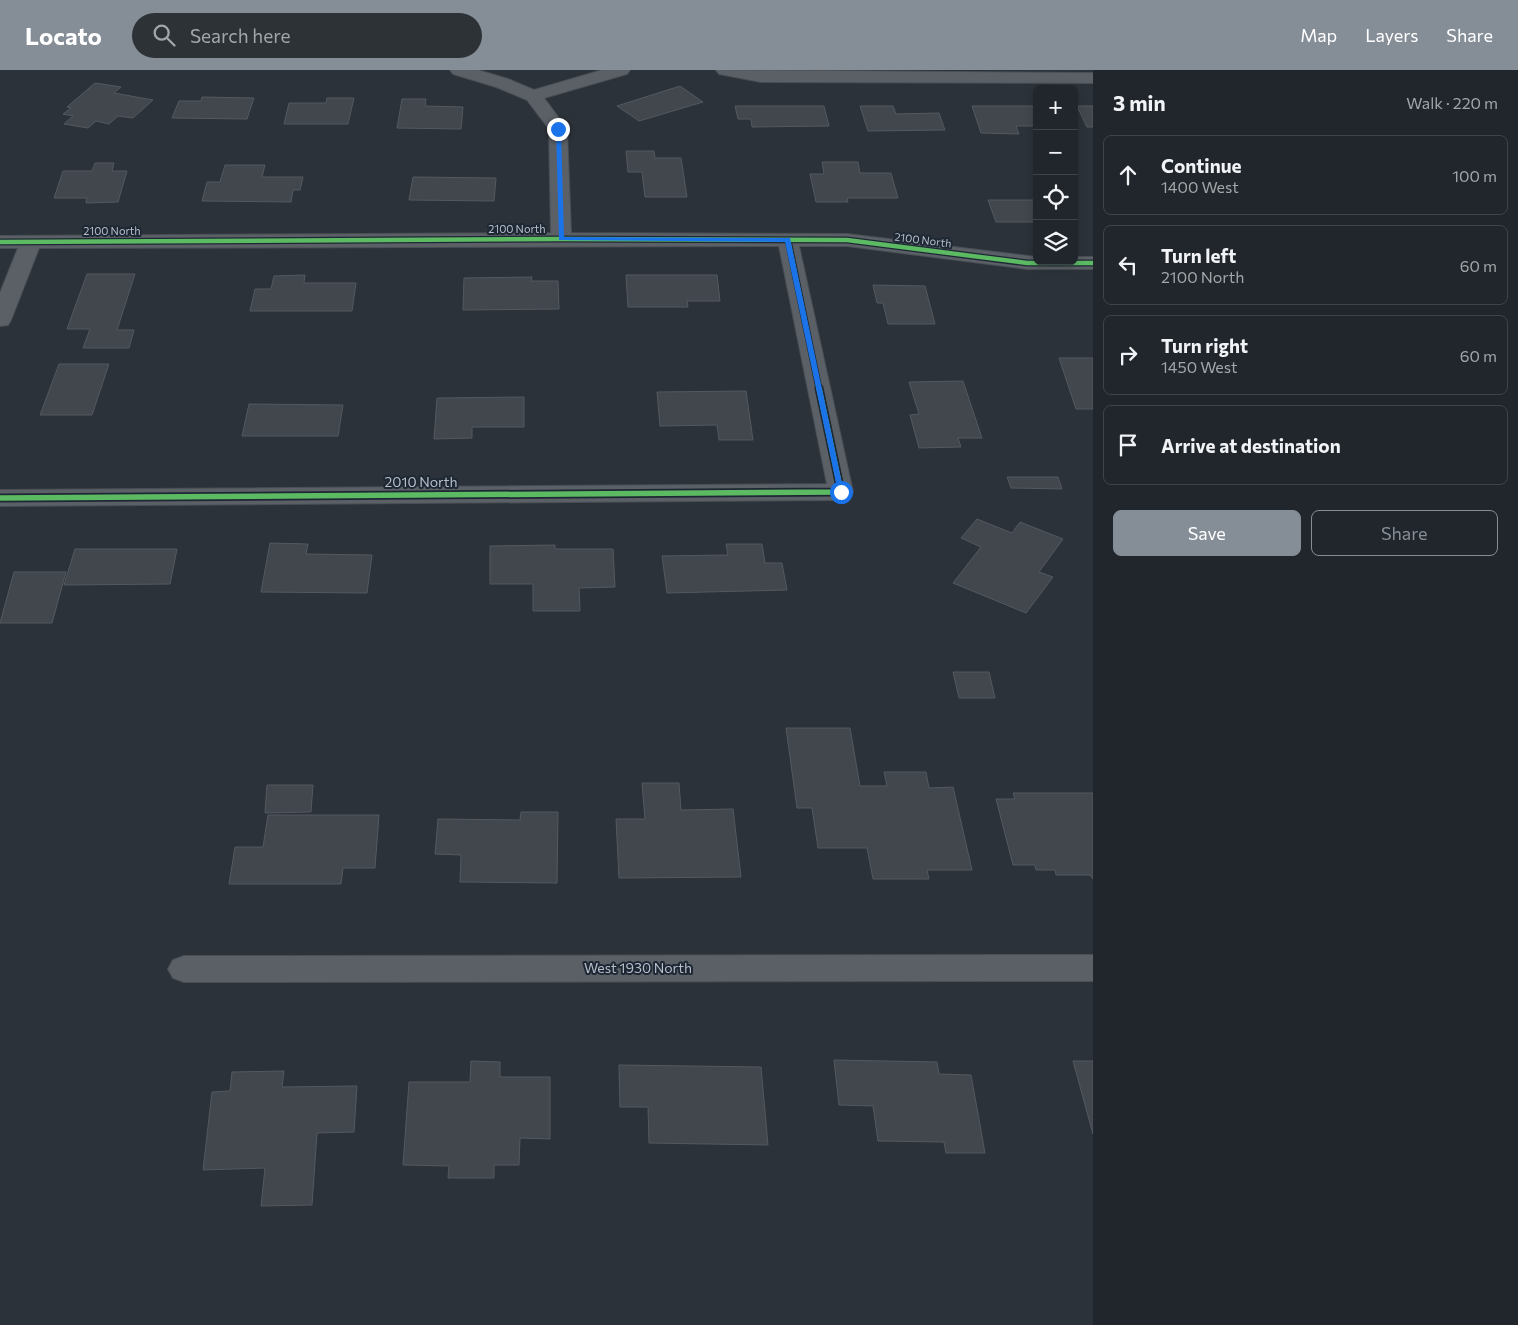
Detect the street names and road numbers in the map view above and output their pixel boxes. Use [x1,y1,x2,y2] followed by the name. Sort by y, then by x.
[488,222,546,235] street label: 2100 North
[83,224,141,237] street label: 2100 North
[894,230,952,249] street label: 2100 North
[385,473,457,490] street label: 2010 North
[584,959,692,976] street label: West 1930 North

